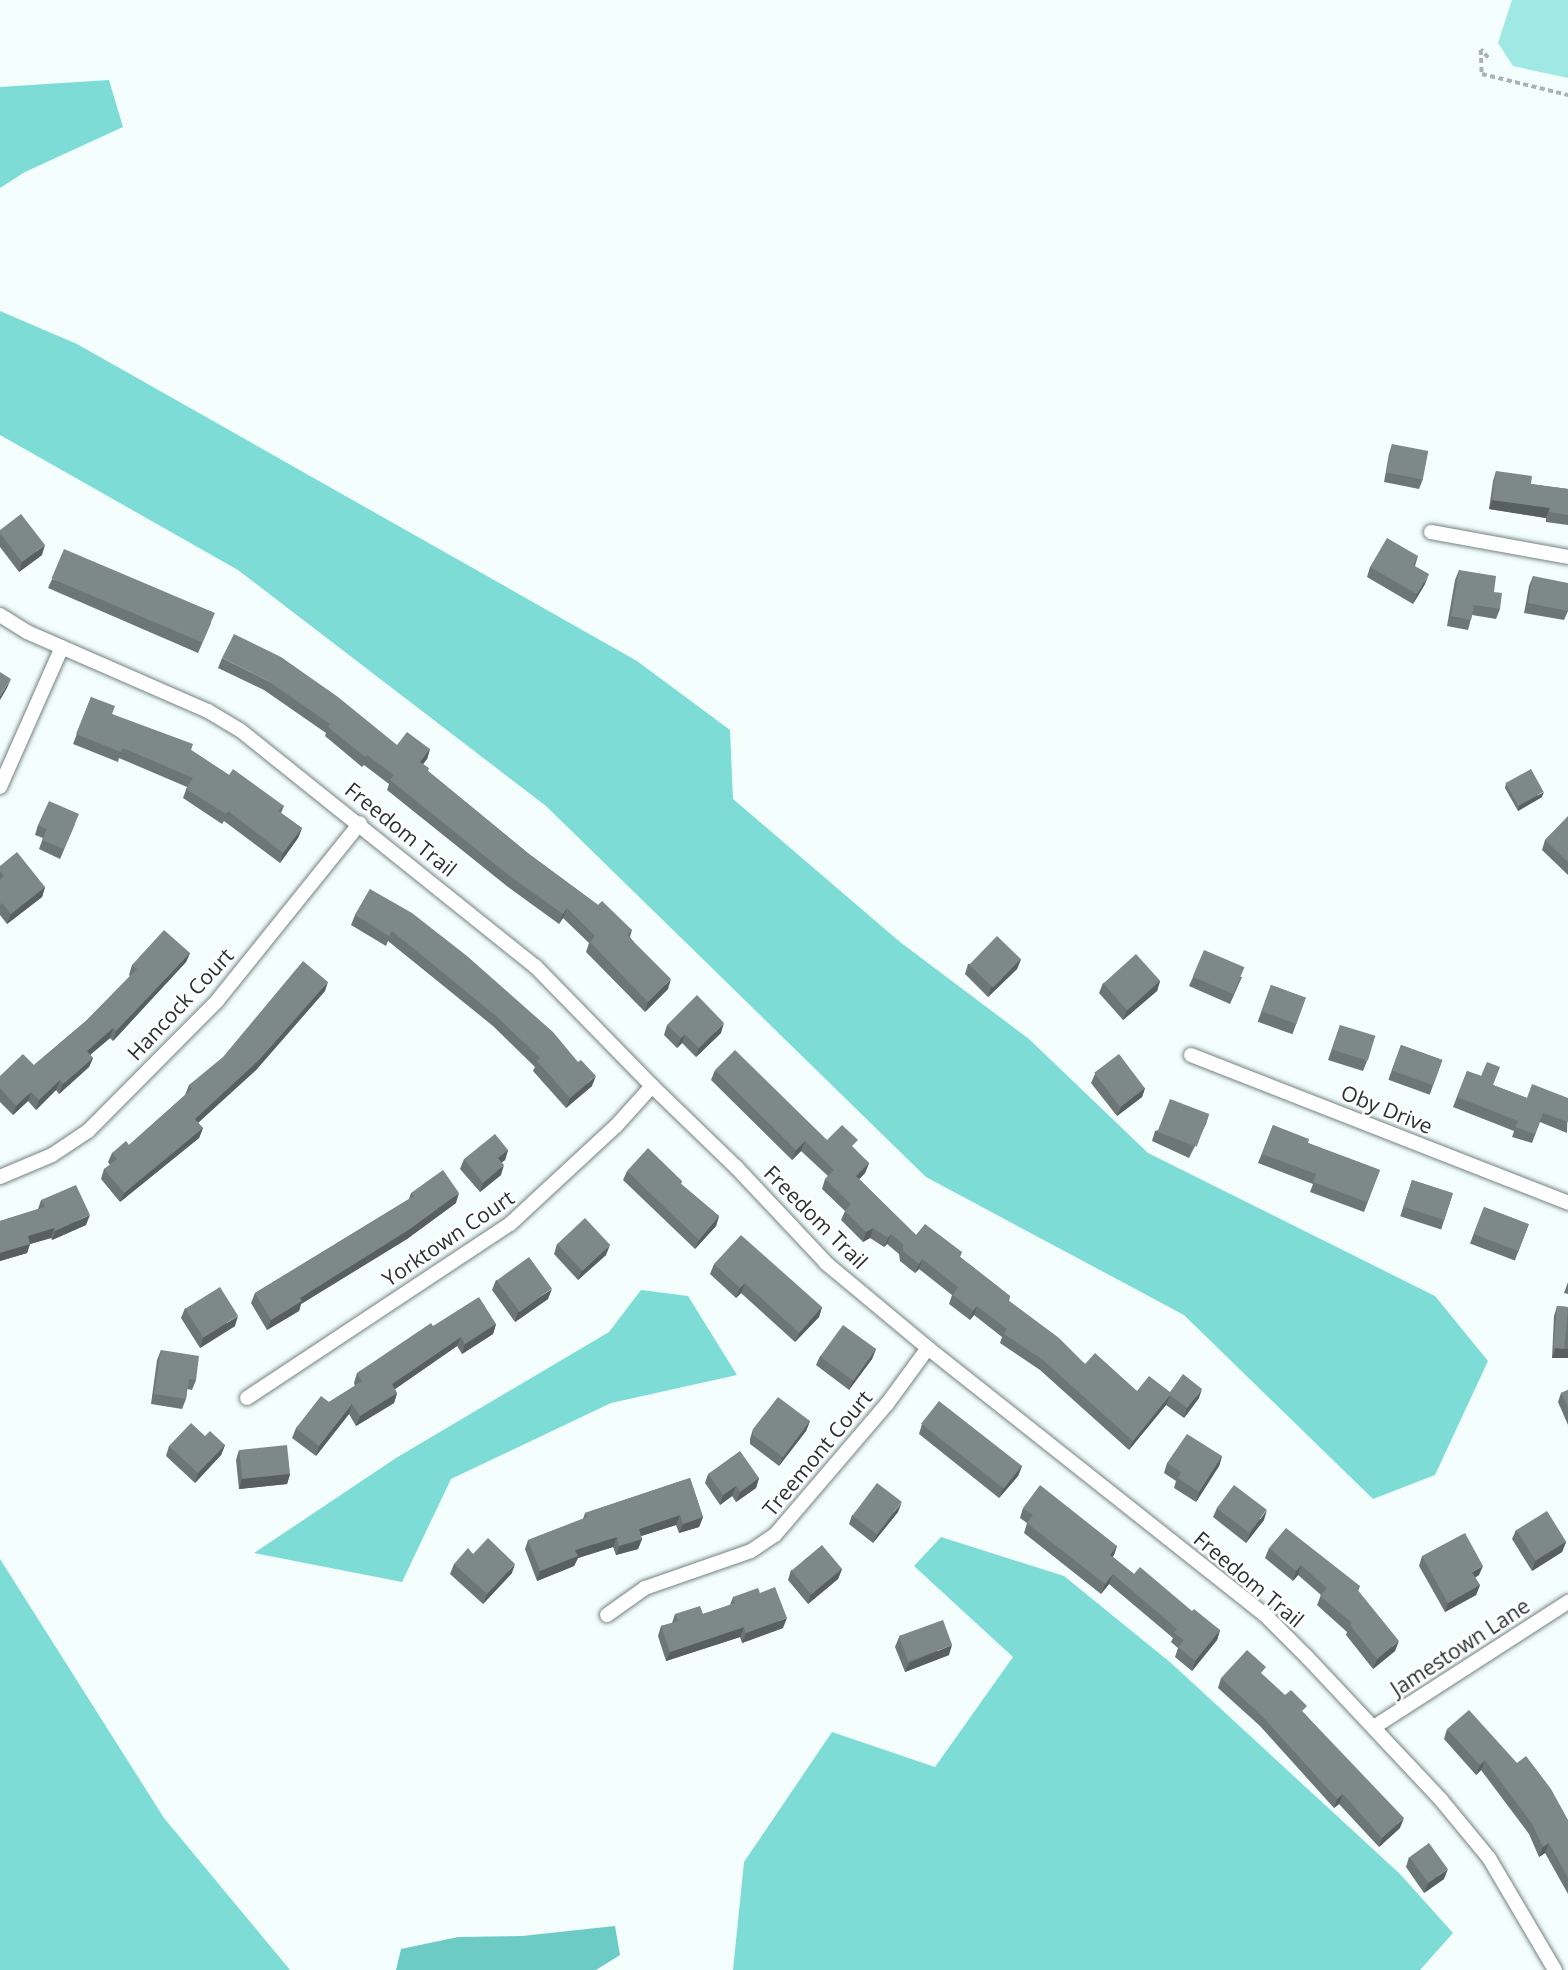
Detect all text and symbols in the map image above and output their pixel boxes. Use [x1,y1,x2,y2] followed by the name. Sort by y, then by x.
[340,776,462,882] street label: Freedom Trail
[122,943,238,1065] street label: Hancock Court
[1338,1079,1436,1139] street label: Oby Drive
[759,1160,873,1274] street label: Freedom Trail
[377,1185,519,1291] street label: Yorktown Court
[757,1385,877,1521] street label: Treemont Court
[1189,1526,1309,1632] street label: Freedom Trail
[1386,1593,1534,1701] street label: Jamestown Lane

